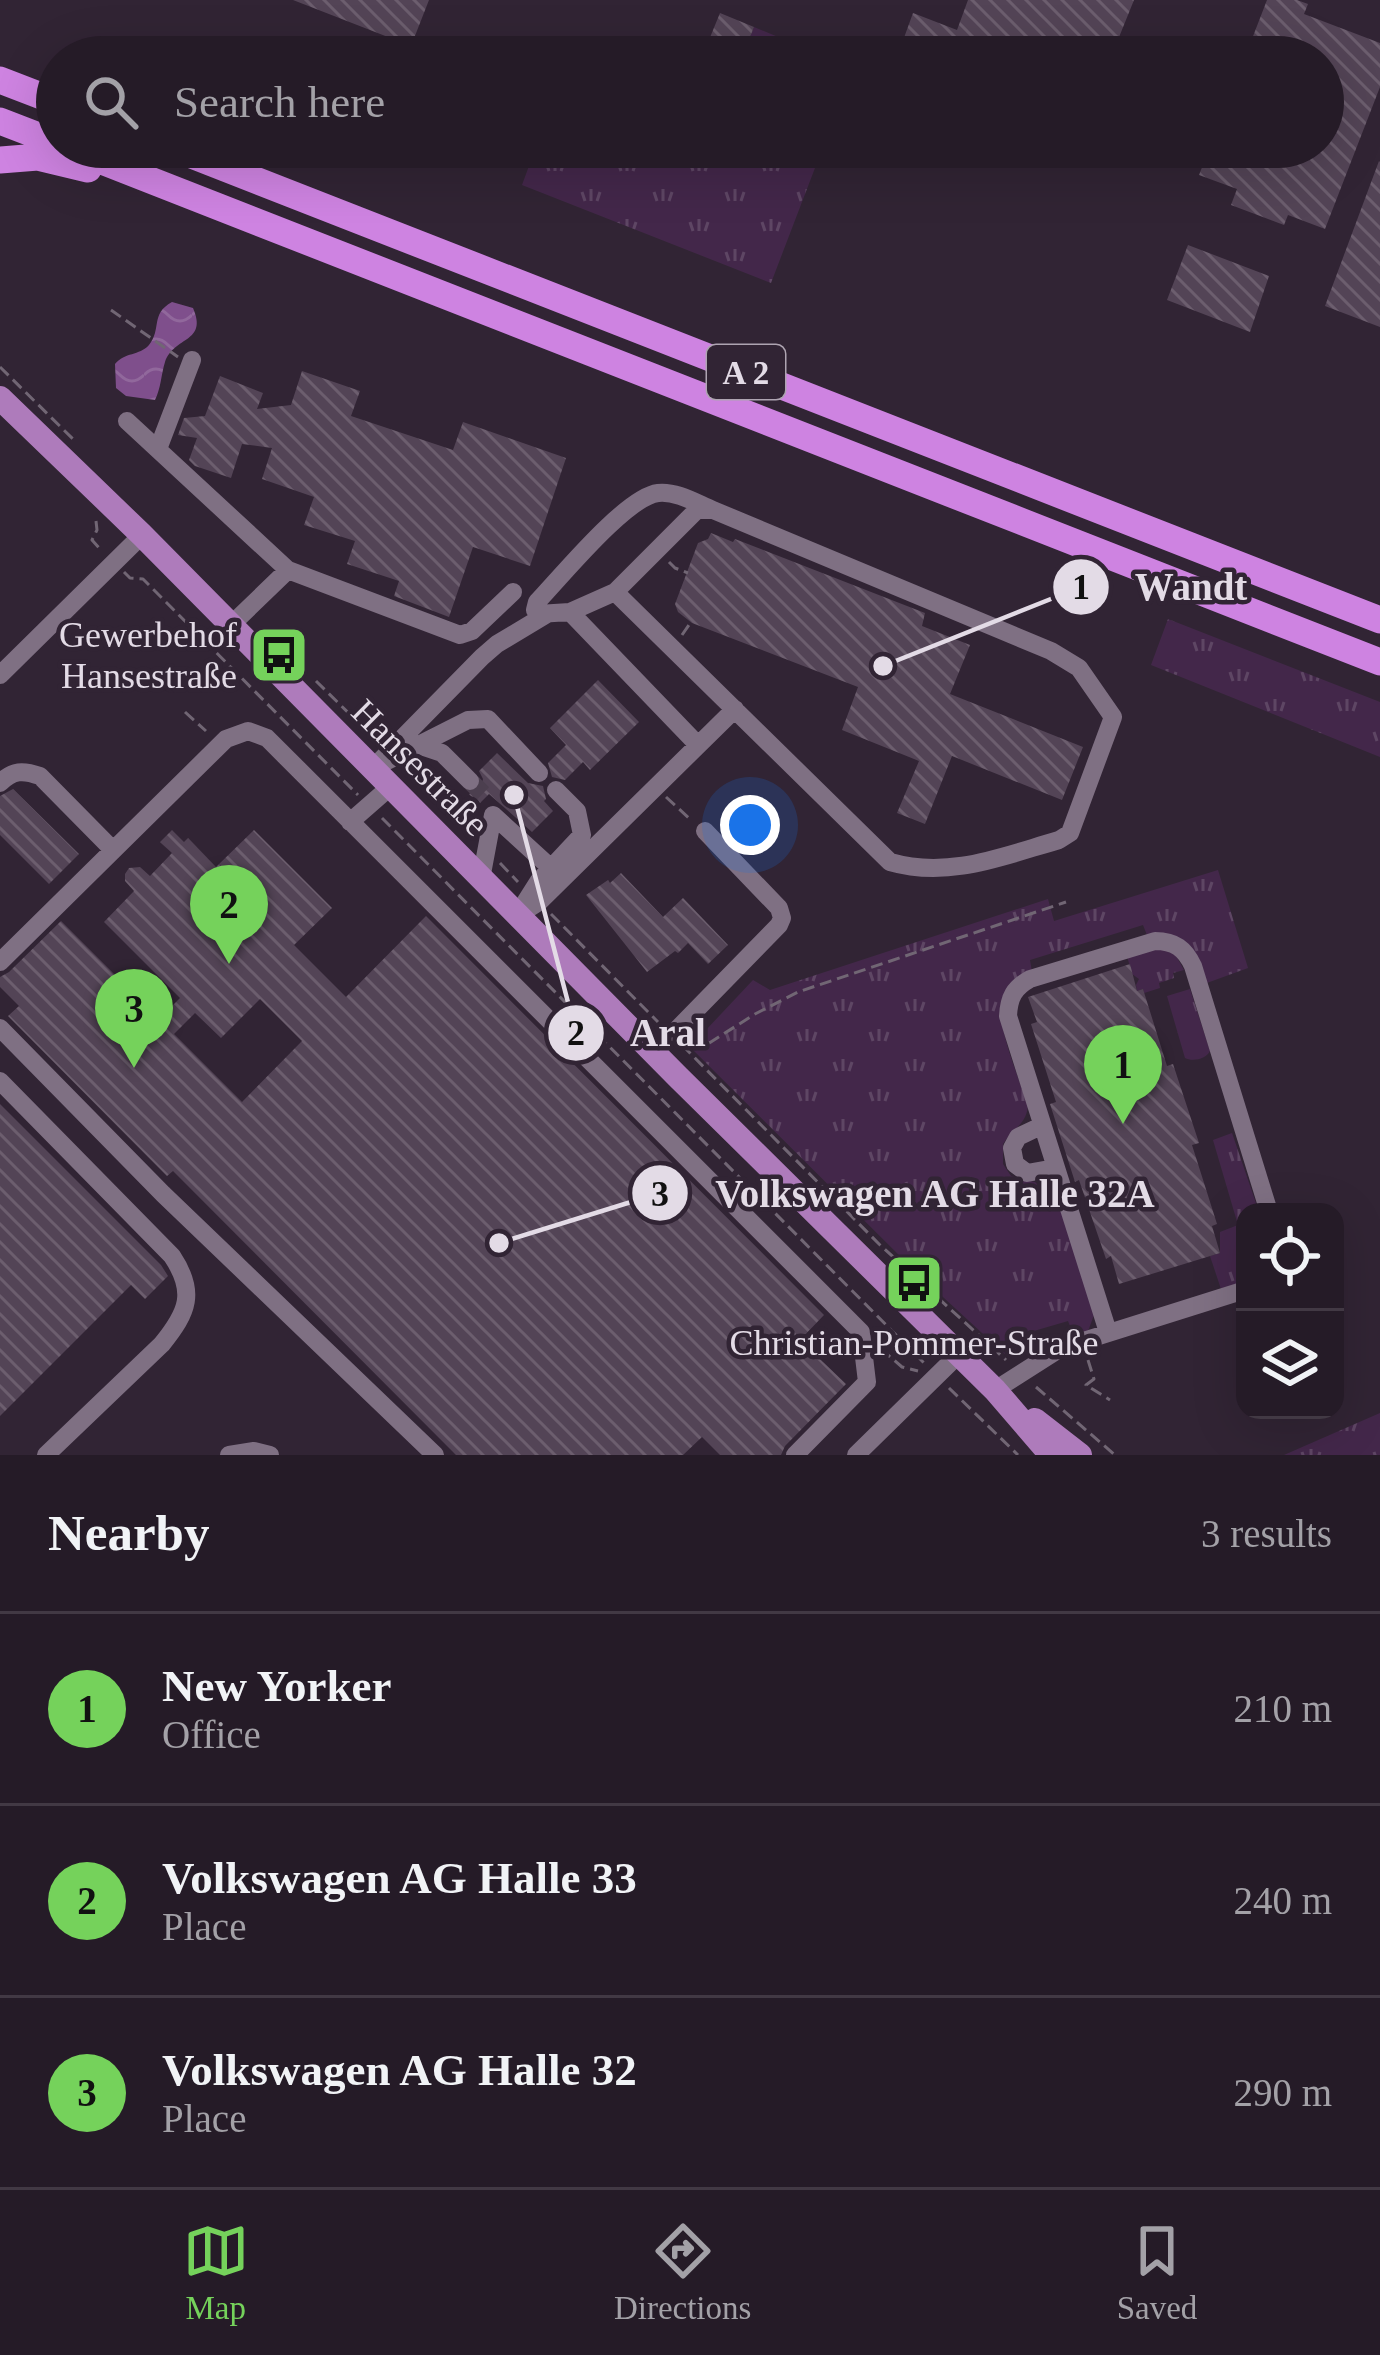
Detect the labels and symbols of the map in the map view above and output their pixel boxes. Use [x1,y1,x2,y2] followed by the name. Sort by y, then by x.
[707,345,785,399] road number: A 2
[1051,549,1272,624] callout: Wandt
[1135,565,1247,608] text: Wandt
[1072,567,1090,607] text: 1
[59,615,237,696] place label: Gewerbehof Hansestraße
[248,624,310,686] bus stop icon: Gewerbehof Hansestraße
[344,691,497,844] street label: Hansestraße
[720,795,780,855] your location
[190,865,268,964] pin: 2
[95,969,173,1068] pin: 3
[546,995,729,1070] callout: Aral
[630,1011,706,1054] text: Aral
[567,1013,585,1053] text: 2
[1084,1025,1162,1124] pin: 1
[630,1156,1180,1231] callout: Volkswagen AG Halle 32A
[715,1172,1155,1216] text: Volkswagen AG Halle 32A
[651,1174,669,1214] text: 3
[883,1252,945,1314] bus stop icon: Christian-Pommer-Straße
[729,1323,1099,1363] place label: Christian-Pommer-Straße

